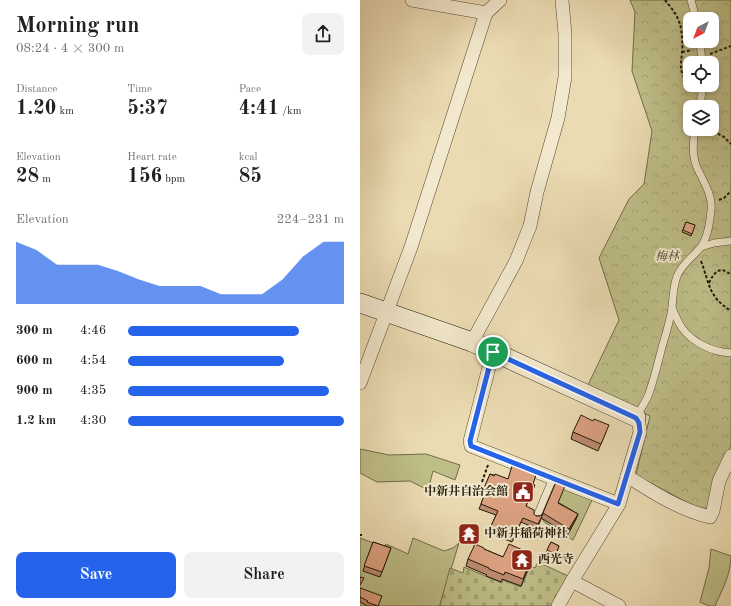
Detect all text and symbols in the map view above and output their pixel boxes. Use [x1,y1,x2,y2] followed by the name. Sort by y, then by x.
[683,12,719,48] north arrow
[683,12,719,136] map controls
[302,13,344,55] button: share
[16,15,139,37] text: Morning run
[16,42,124,55] text: 08:24 · 4 × 300 m
[683,56,719,92] button: locate
[16,84,57,95] text: Distance
[127,84,152,95] text: Time
[239,84,261,95] text: Pace
[16,99,56,119] text: 1.20
[127,99,168,119] text: 5:37
[239,99,279,119] text: 4:41
[683,100,719,136] button: layers
[56,106,74,117] text: km
[279,106,302,117] text: /km
[16,152,61,163] text: Elevation
[127,152,177,163] text: Heart rate
[239,152,258,163] text: kcal
[16,167,39,187] text: 28
[127,167,162,187] text: 156
[239,167,262,187] text: 85
[39,174,51,185] text: m
[162,174,185,185] text: bpm
[16,213,69,226] text: Elevation
[277,213,344,226] text: 224–231 m
[655,249,681,263] park label: 梅林
[16,324,53,337] text: 300 m
[80,324,106,337] text: 4:46
[476,335,510,369] pin
[482,341,504,363] icon: arrive
[16,354,53,367] text: 600 m
[80,354,106,367] text: 4:54
[16,384,53,397] text: 900 m
[80,384,106,397] text: 4:35
[16,414,56,427] text: 1.2 km
[80,414,106,427] text: 4:30
[510,479,536,505] public building icon: 中新井自治会館
[424,484,508,498] place label: 中新井自治会館
[456,521,482,547] temple icon: 中新井稲荷神社
[484,526,568,540] place label: 中新井稲荷神社
[509,547,535,573] temple icon: 西光寺
[16,552,176,598] button: Save
[184,552,344,598] button: Share
[538,552,574,566] place label: 西光寺

